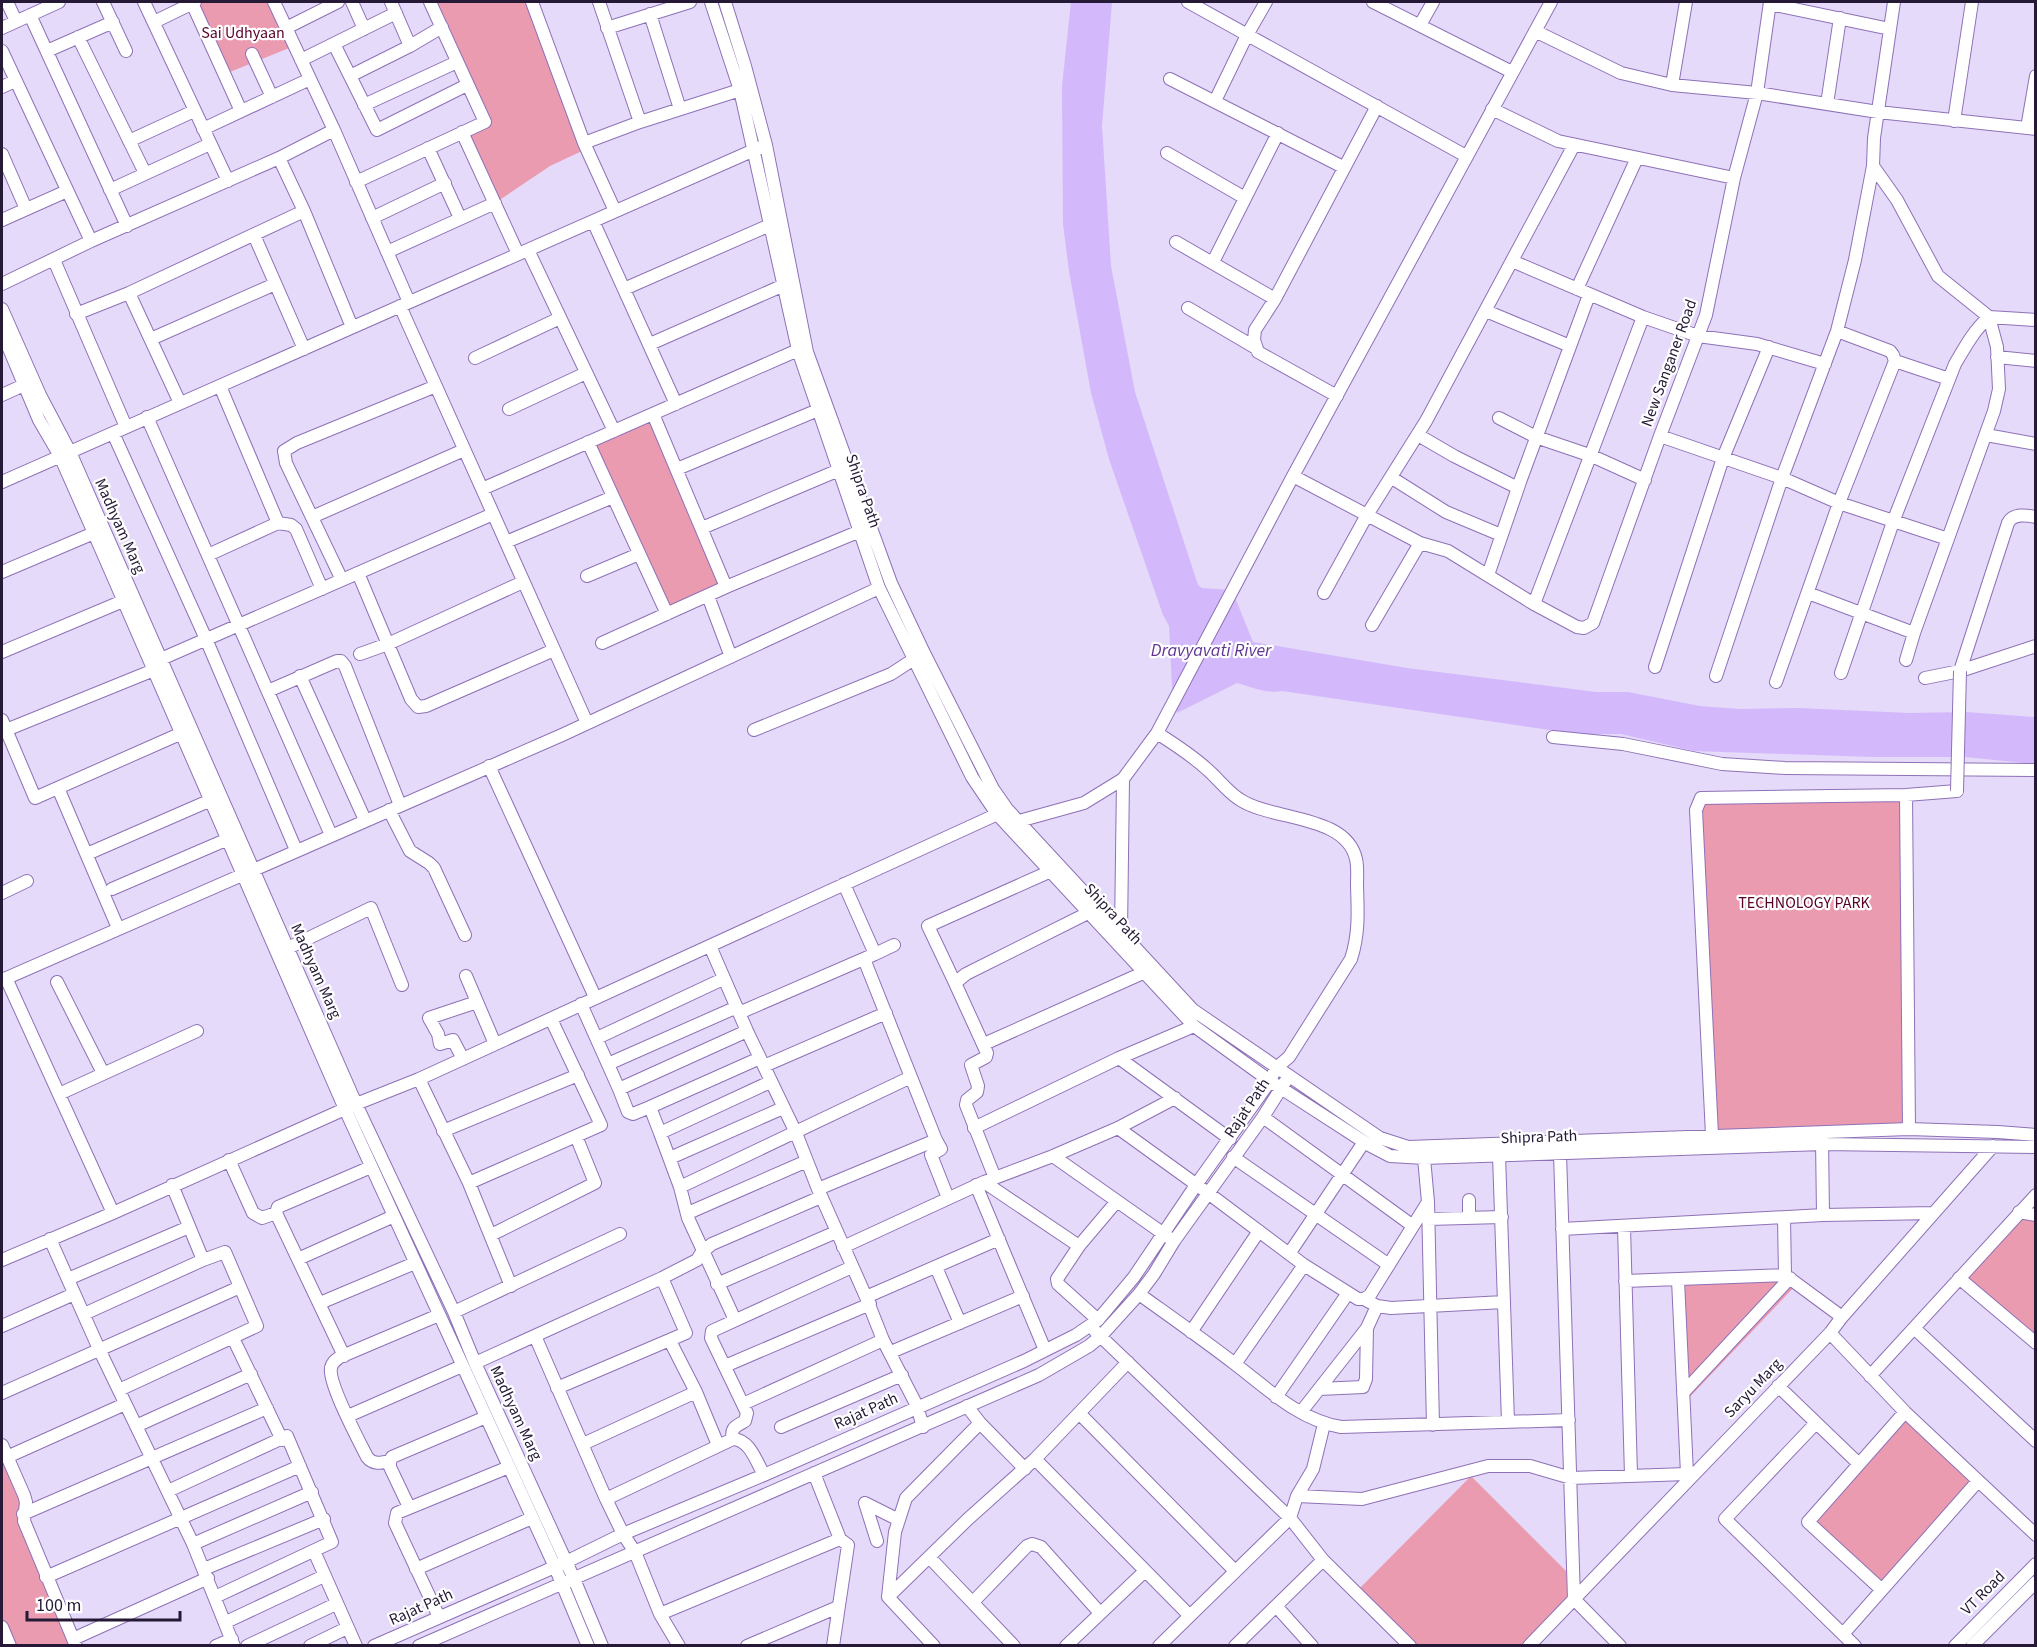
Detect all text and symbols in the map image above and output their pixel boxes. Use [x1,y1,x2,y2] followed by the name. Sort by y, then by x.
[201,22,285,44] park label: Sai Udhyaan
[1636,296,1702,430] street label: New Sanganer Road
[840,451,886,531] street label: Shipra Path
[89,475,151,577] street label: Madhyam Marg
[1151,638,1272,663] water label: Dravyavati River
[1079,878,1147,950] street label: Shipra Path
[1738,892,1871,914] park label: TECHNOLOGY PARK
[285,920,347,1022] street label: Madhyam Marg
[1219,1074,1275,1142] street label: Rajat Path
[1500,1125,1578,1149] street label: Shipra Path
[1719,1353,1787,1423] street label: Saryu Marg
[484,1362,548,1464] street label: Madhyam Marg
[831,1387,901,1435] street label: Rajat Path
[1956,1566,2010,1620] street label: VT Road
[386,1583,456,1631] street label: Rajat Path
[27,1584,180,1622] scale bar
[36,1593,81,1618] text: 100 m

